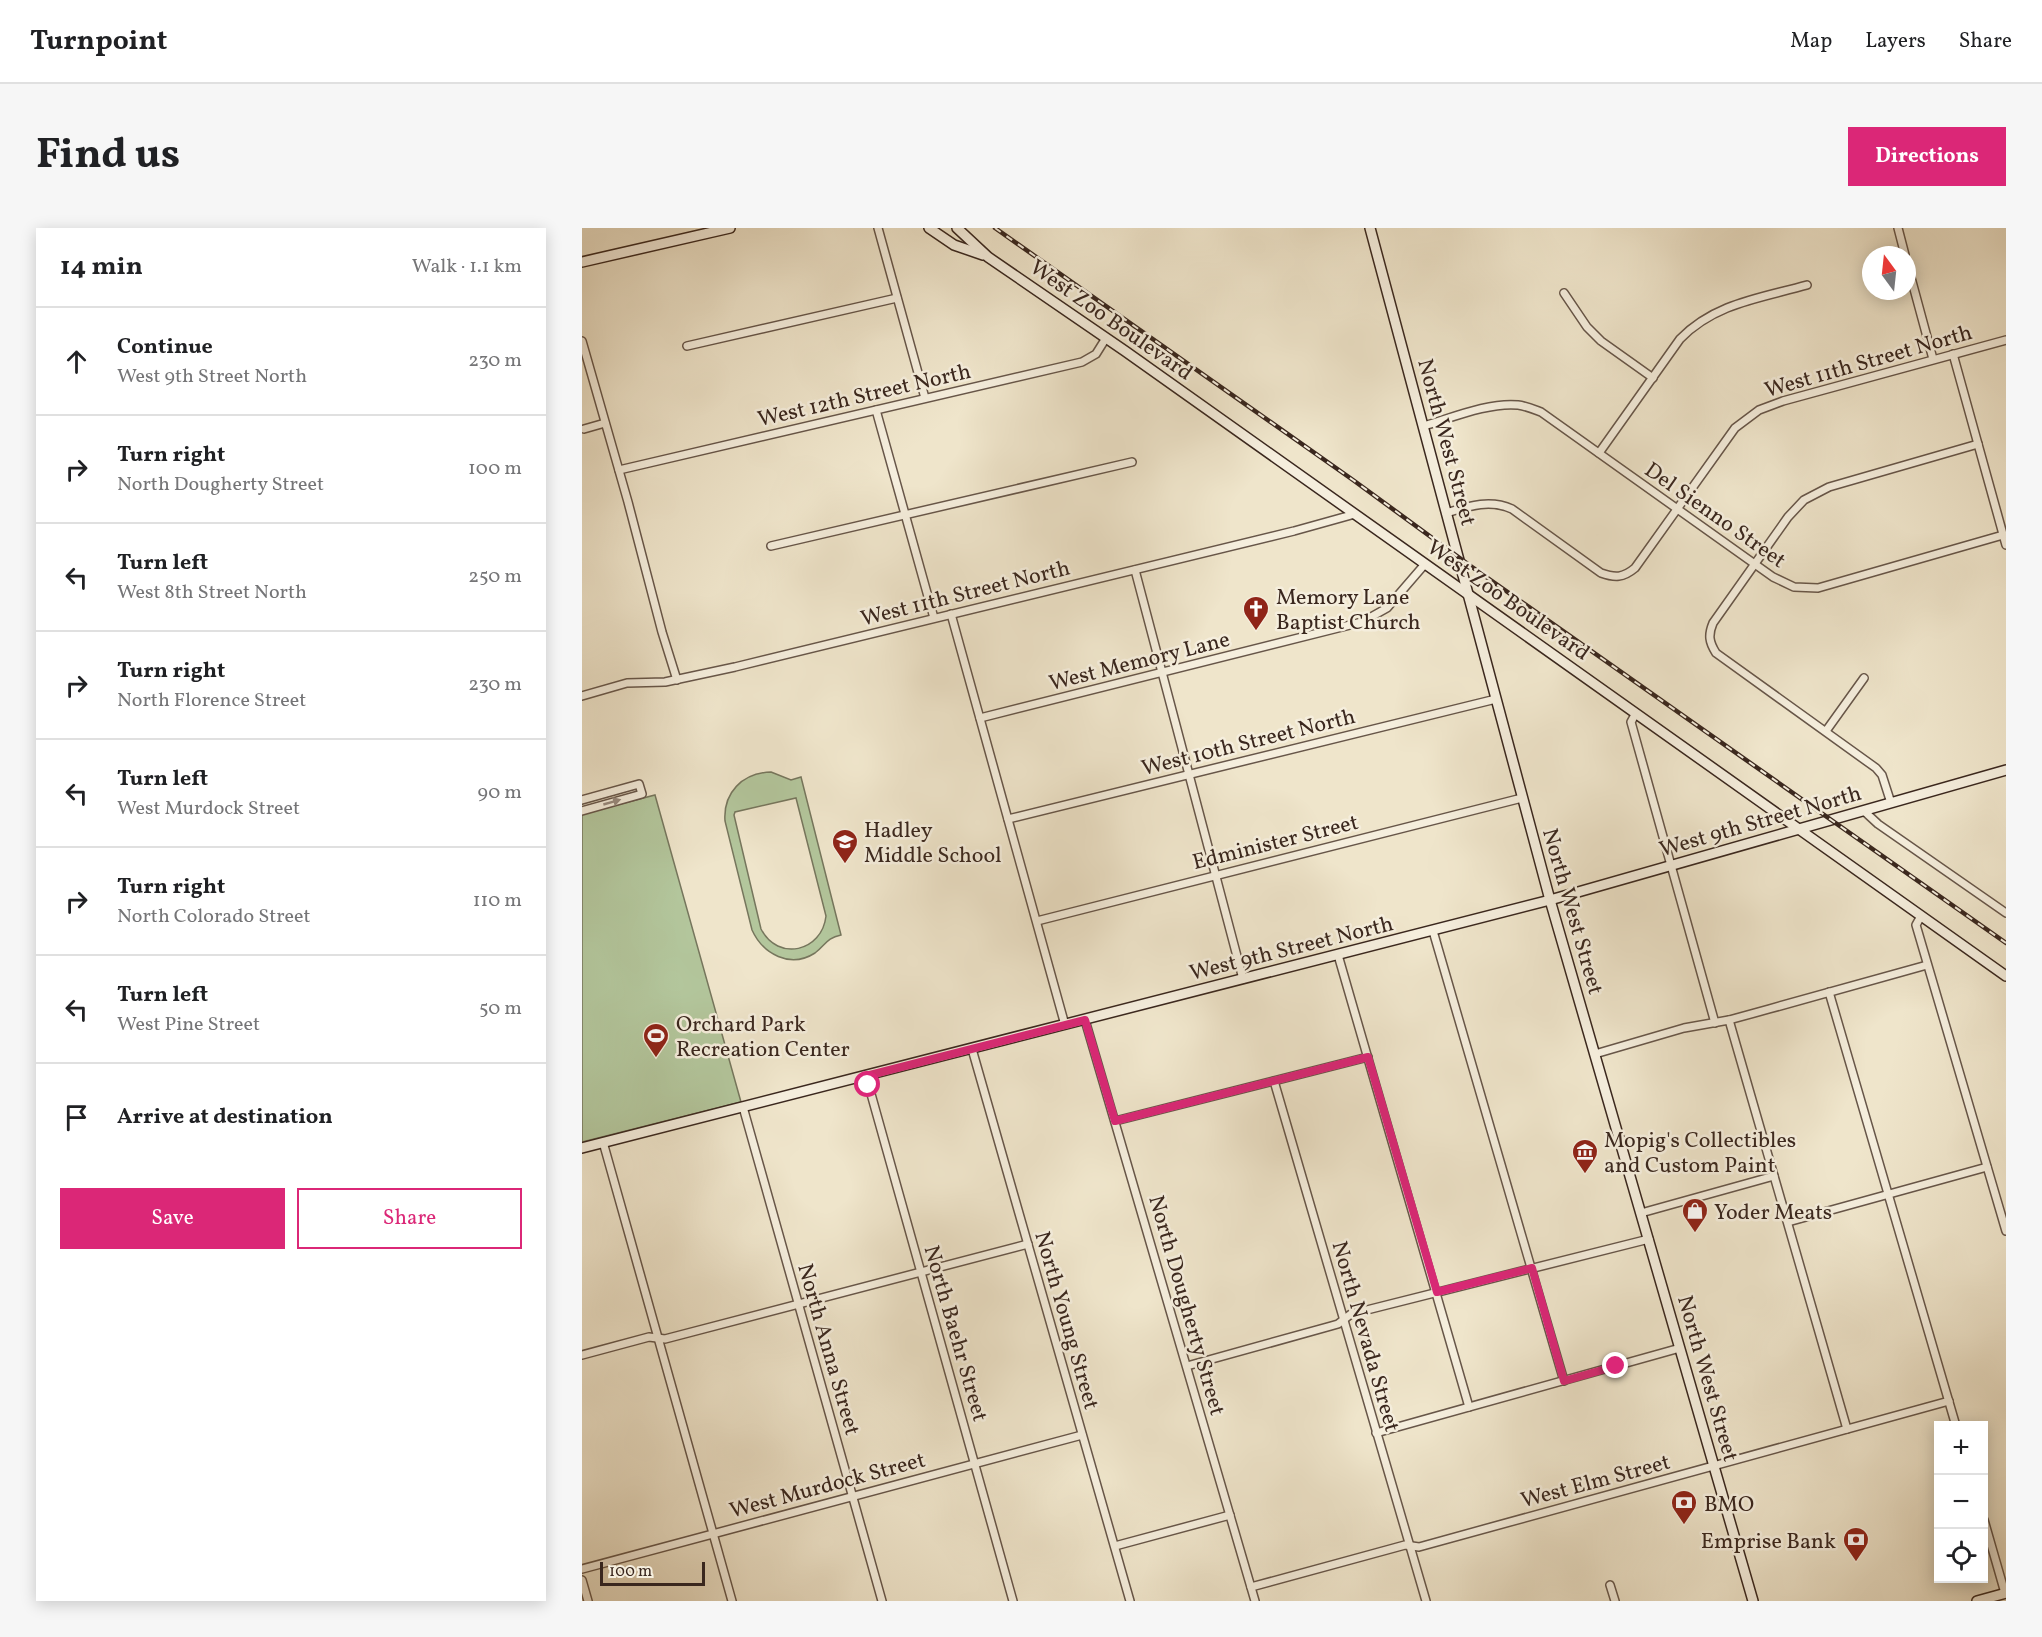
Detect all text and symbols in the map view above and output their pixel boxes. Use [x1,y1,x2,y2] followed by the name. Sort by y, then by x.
[30,22,167,61] text: Turnpoint
[1790,27,1832,56] text: Map
[1865,27,1926,56] text: Layers
[1959,27,2012,56] text: Share
[36,127,180,186] text: Find us
[1848,127,2006,186] button: Directions
[1862,246,1916,300] north arrow
[60,249,143,285] text: 14 min
[412,253,522,281] text: Walk · 1.1 km
[1023,253,1198,389] street label: West Zoo Boulevard
[1761,318,1976,407] street label: West 11th Street North
[117,332,213,363] text: Continue
[60,345,93,378] icon: ahead
[468,347,522,375] text: 230 m
[1408,356,1483,530] street label: North West Street
[755,357,974,436] street label: West 12th Street North
[117,363,307,391] text: West 9th Street North
[117,440,225,471] text: Turn right
[60,453,93,486] icon: right
[468,455,522,483] text: 100 m
[1637,456,1792,577] street label: Del Sienno Street
[117,471,324,499] text: North Dougherty Street
[1420,533,1595,669] street label: West Zoo Boulevard
[117,548,208,579] text: Turn left
[858,553,1074,635] street label: West 11th Street North
[60,561,93,594] icon: left
[468,563,522,591] text: 250 m
[117,579,307,607] text: West 8th Street North
[1276,583,1421,639] place label: Memory Lane Baptist Church
[1241,594,1271,632] church icon: Memory Lane Baptist Church
[1046,625,1233,700] street label: West Memory Lane
[117,656,225,687] text: Turn right
[60,669,93,702] icon: right
[468,671,522,699] text: 230 m
[117,687,306,715] text: North Florence Street
[1138,702,1359,785] street label: West 10th Street North
[117,764,208,795] text: Turn left
[60,777,93,810] icon: left
[478,779,522,807] text: 90 m
[1656,779,1865,866] street label: West 9th Street North
[117,795,300,823] text: West Murdock Street
[603,797,621,806] one-way arrow
[1189,808,1362,879] street label: Edminister Street
[864,816,1002,872] place label: Hadley Middle School
[1533,825,1610,999] street label: North West Street
[830,827,860,865] school or university icon: Hadley Middle School
[117,872,225,903] text: Turn right
[60,885,93,918] icon: right
[473,887,522,915] text: 110 m
[117,903,311,931] text: North Colorado Street
[1186,909,1397,990] street label: West 9th Street North
[117,980,208,1011] text: Turn left
[60,993,93,1026] icon: left
[479,995,522,1023] text: 50 m
[676,1010,850,1066] place label: Orchard Park Recreation Center
[117,1011,260,1039] text: West Pine Street
[641,1021,671,1059] sports icon: Orchard Park Recreation Center
[854,1071,880,1097] route start
[60,1101,93,1134] icon: arrive
[117,1102,333,1133] text: Arrive at destination
[1604,1126,1796,1182] place label: Mopig's Collectibles and Custom Paint
[1570,1137,1600,1175] museum icon: Mopig's Collectibles and Custom Paint
[60,1188,285,1249] button: Save
[297,1188,522,1249] button: Share
[1139,1192,1232,1420] street label: North Dougherty Street
[1680,1196,1710,1234] shop icon: Yoder Meats
[1714,1198,1832,1229] place label: Yoder Meats
[1025,1228,1106,1414] street label: North Young Street
[1323,1238,1407,1436] street label: North Nevada Street
[915,1242,995,1426] street label: North Baehr Street
[788,1260,867,1439] street label: North Anna Street
[1668,1292,1745,1466] street label: North West Street
[1602,1352,1628,1378] route end
[1934,1421,1988,1583] map controls
[1934,1421,1988,1475] button: +
[726,1445,929,1527] street label: West Murdock Street
[1517,1447,1674,1517] street label: West Elm Street
[1934,1475,1988,1529] button: −
[1669,1488,1699,1526] bank icon: BMO
[1704,1490,1754,1521] place label: BMO
[1841,1525,1871,1563] bank icon: Emprise Bank
[1701,1527,1836,1558] place label: Emprise Bank
[1934,1529,1988,1583] button: locate
[600,1559,705,1586] scale bar
[609,1561,652,1583] text: 100 m

